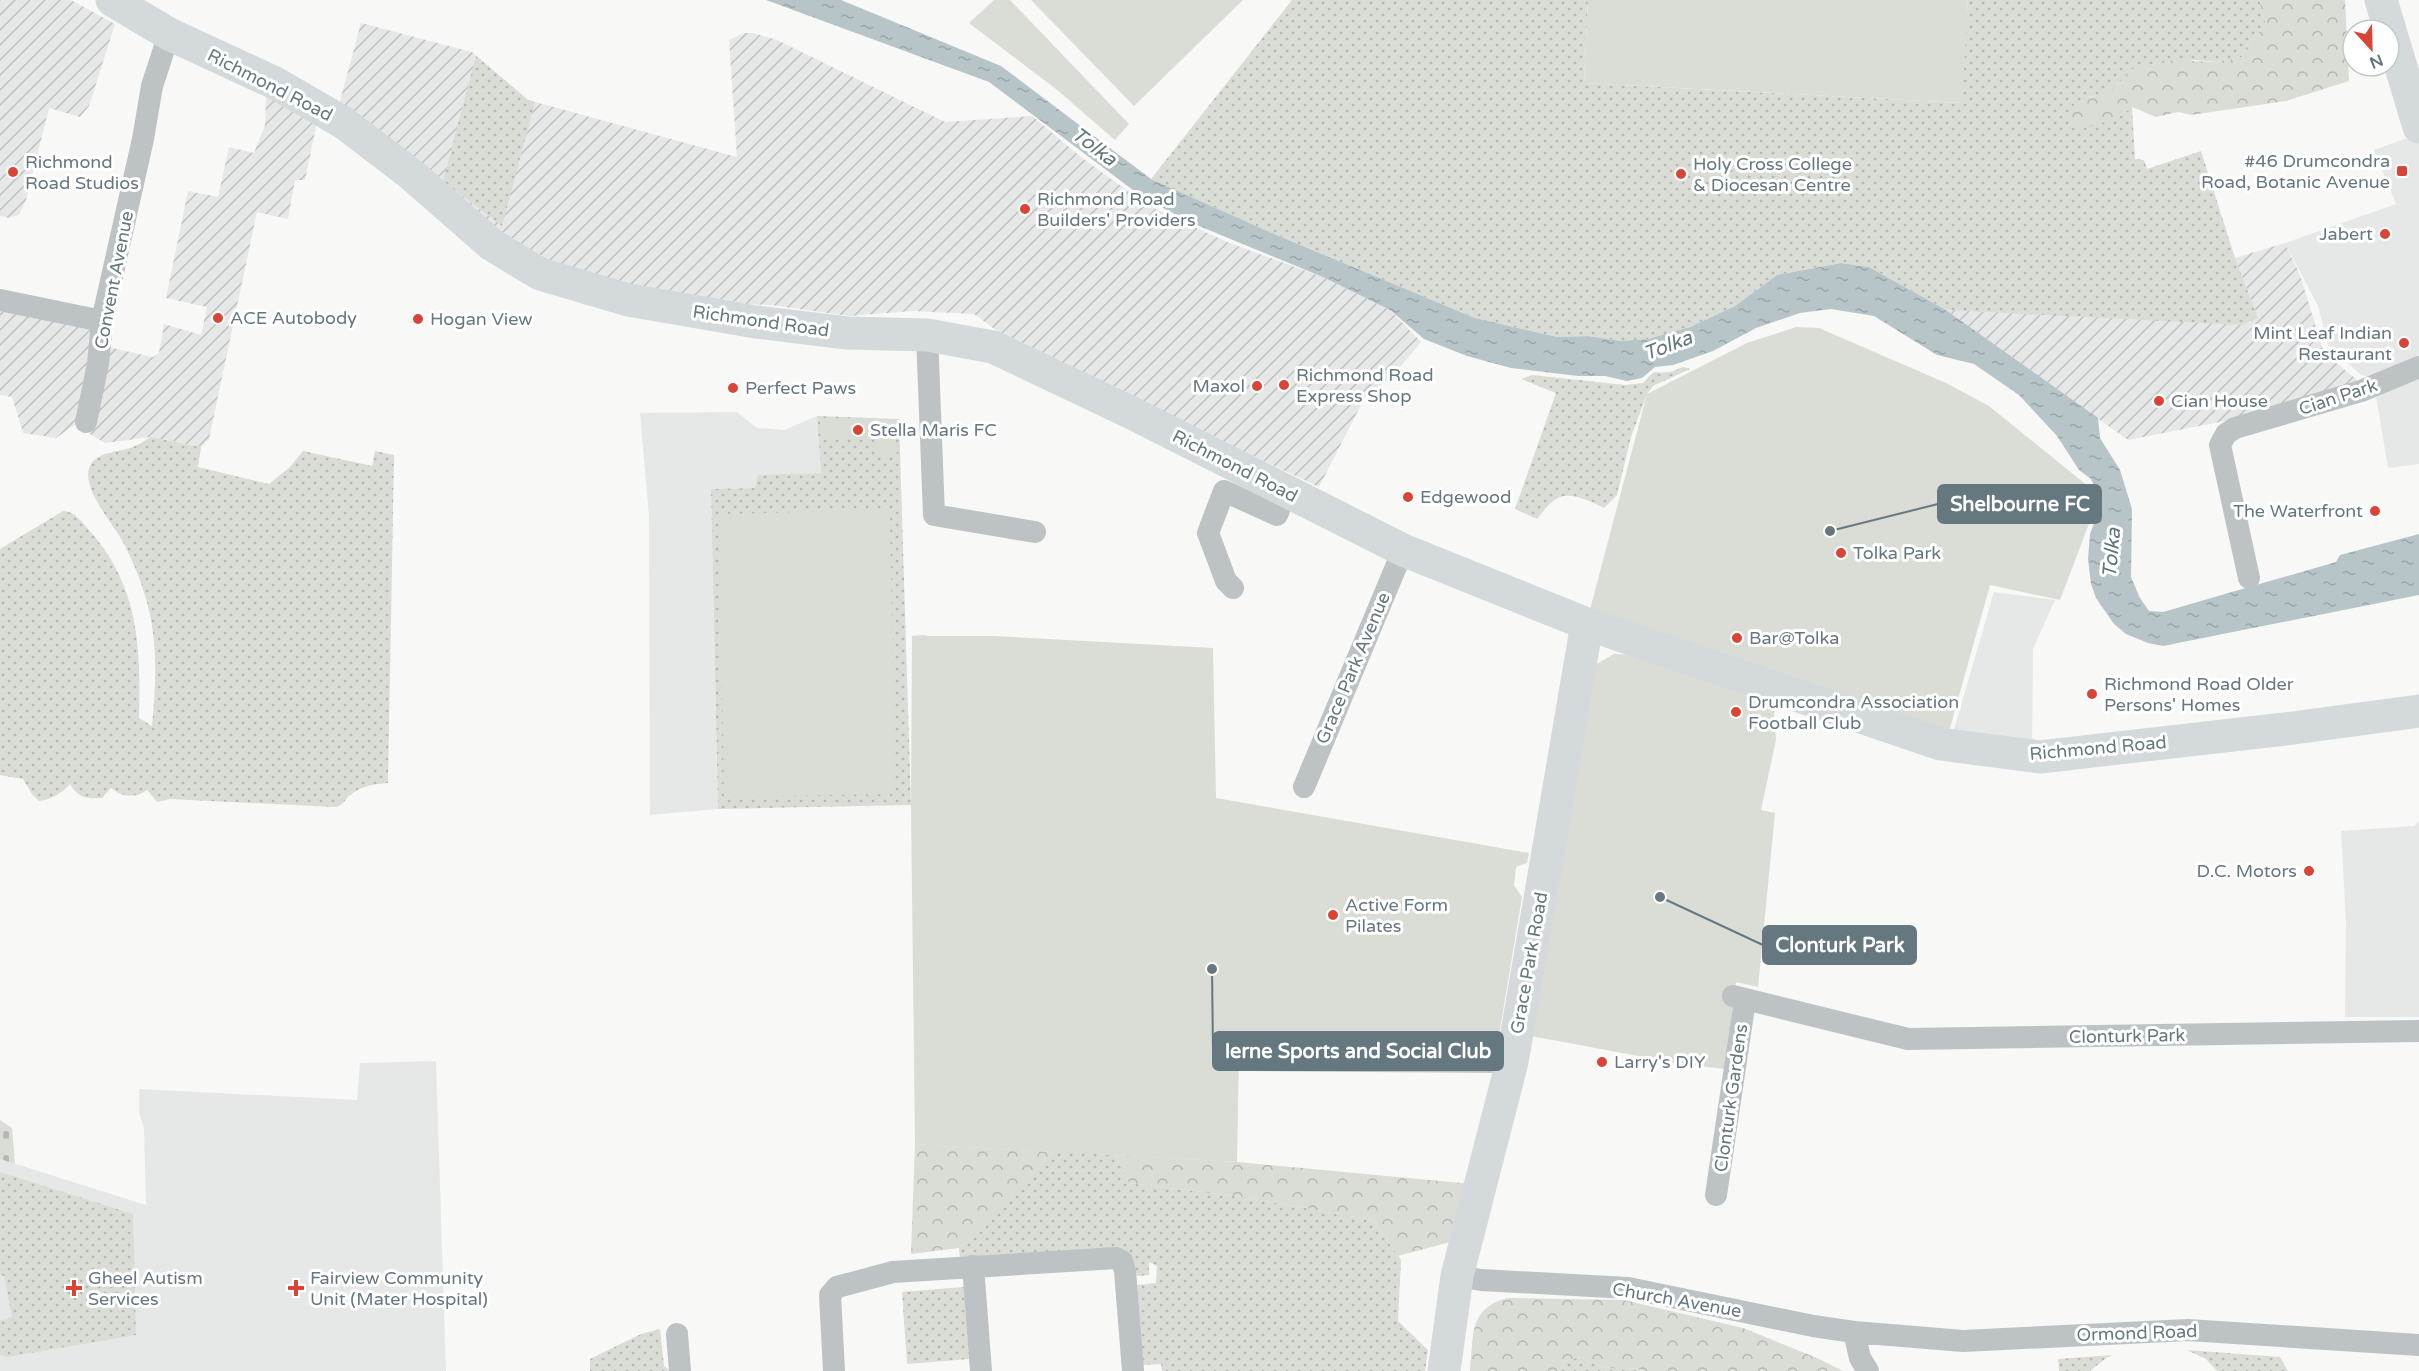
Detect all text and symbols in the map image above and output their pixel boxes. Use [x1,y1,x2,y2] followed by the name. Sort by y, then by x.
[2341,18,2401,78] north arrow
[204,44,336,126] street label: Richmond Road
[2367,49,2386,73] text: N
[1067,122,1122,172] water label: Tolka
[2201,150,2390,193] place label: #46 Drumcondra Road, Botanic Avenue
[25,151,139,194] place label: Richmond Road Studios
[1693,153,1852,196] place label: Holy Cross College & Diocesan Centre
[2395,164,2409,178] marker: #46 Drumcondra Road, Botanic Avenue
[6,165,20,179] marker: Richmond Road Studios
[1674,167,1688,181] marker: Holy Cross College & Diocesan Centre
[1037,188,1196,231] place label: Richmond Road Builders' Providers
[1018,202,1032,216] marker: Richmond Road Builders' Providers
[90,209,138,351] street label: Convent Avenue
[2319,223,2373,245] place label: Jabert
[2378,227,2392,241] marker: Jabert
[691,301,831,341] street label: Richmond Road
[230,307,357,329] place label: ACE Autobody
[430,308,533,330] place label: Hogan View
[211,311,225,325] marker: ACE Autobody
[411,312,425,326] marker: Hogan View
[2253,322,2392,365] place label: Mint Leaf Indian Restaurant
[1640,326,1696,366] water label: Tolka
[2397,336,2411,350] marker: Mint Leaf Indian Restaurant
[1296,364,1434,407] place label: Richmond Road Express Shop
[2296,374,2380,420] street label: Cian Park
[1193,375,1245,397] place label: Maxol
[745,377,856,399] place label: Perfect Paws
[1277,378,1291,392] marker: Richmond Road Express Shop
[1250,379,1264,393] marker: Maxol
[726,381,740,395] marker: Perfect Paws
[2171,390,2268,412] place label: Cian House
[2152,394,2166,408] marker: Cian House
[870,419,997,441] place label: Stella Maris FC
[851,423,865,437] marker: Stella Maris FC
[1169,425,1301,507] street label: Richmond Road
[1938,485,2101,523] callout: Shelbourne FC
[1420,486,1511,508] place label: Edgewood
[1401,490,1415,504] marker: Edgewood
[1950,493,2090,517] text: Shelbourne FC
[2233,500,2363,522] place label: The Waterfront
[2368,504,2382,518] marker: The Waterfront
[2098,526,2126,579] water label: Tolka
[1853,542,1941,564] place label: Tolka Park
[1834,546,1848,560] marker: Tolka Park
[1311,589,1395,747] street label: Grace Park Avenue
[1749,627,1839,649] place label: Bar@Tolka
[1730,631,1744,645] marker: Bar@Tolka
[2104,673,2294,716] place label: Richmond Road Older Persons' Homes
[2085,687,2099,701] marker: Richmond Road Older Persons' Homes
[1748,691,1959,734] place label: Drumcondra Association Football Club
[1729,705,1743,719] marker: Drumcondra Association Football Club
[2029,731,2167,765] street label: Richmond Road
[2197,860,2297,882] place label: D.C. Motors
[2302,864,2316,878] marker: D.C. Motors
[1506,890,1552,1036] street label: Grace Park Road
[1345,894,1448,937] place label: Active Form Pilates
[1326,908,1340,922] marker: Active Form Pilates
[1763,926,1916,964] callout: Clonturk Park
[1775,934,1905,958] text: Clonturk Park
[1710,1022,1752,1174] street label: Clonturk Gardens
[2069,1024,2186,1048] street label: Clonturk Park
[1213,1032,1503,1070] callout: Ierne Sports and Social Club
[1225,1040,1492,1064] text: Ierne Sports and Social Club
[1614,1051,1706,1073] place label: Larry's DIY
[1595,1055,1609,1069] marker: Larry's DIY
[88,1267,203,1310] place label: Gheel Autism Services
[310,1267,488,1310] place label: Fairview Community Unit (Mater Hospital)
[1611,1278,1743,1322] street label: Church Avenue
[65,1279,83,1297] marker: Gheel Autism Services
[287,1279,305,1297] marker: Fairview Community Unit (Mater Hospital)
[2076,1320,2198,1346] street label: Ormond Road

